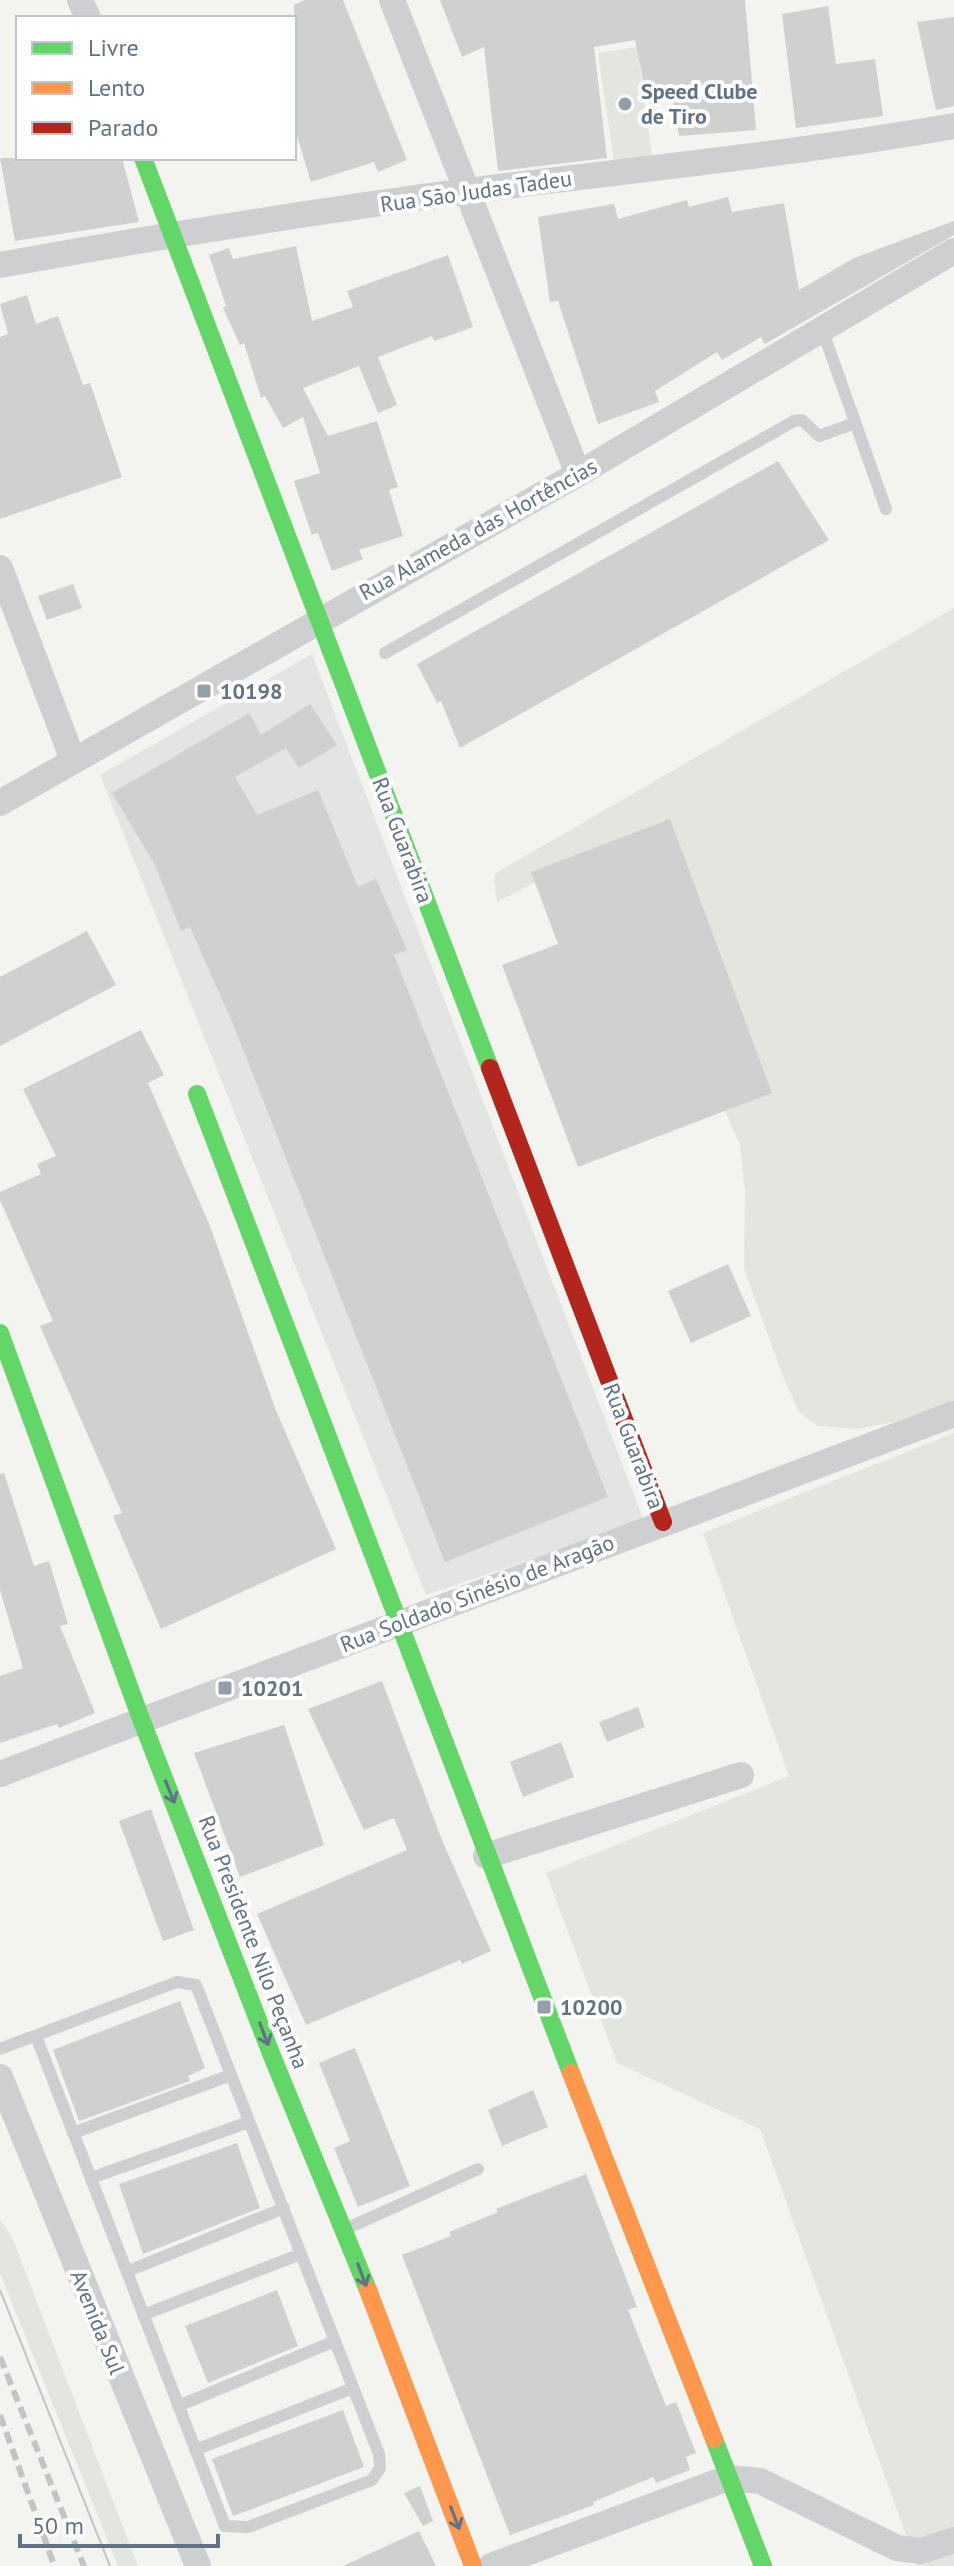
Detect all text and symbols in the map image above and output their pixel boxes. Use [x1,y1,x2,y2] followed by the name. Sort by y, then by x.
[16,16,296,160] legend
[88,32,139,63] text: Livre
[88,72,145,103] text: Lento
[641,77,758,130] place label: Speed Clube de Tiro
[616,95,634,113] marker: Speed Clube de Tiro
[88,112,158,143] text: Parado
[379,164,573,218] street label: Rua São Judas Tadeu
[354,452,602,606] street label: Rua Alameda das Hortências
[220,677,282,705] place label: 10198
[195,682,213,700] marker: 10198
[366,773,440,907] street label: Rua Guarabira
[597,1379,671,1513] street label: Rua Guarabira
[336,1528,618,1658] street label: Rua Soldado Sinésio de Aragão
[241,1674,303,1702] place label: 10201
[216,1679,234,1697] marker: 10201
[164,1779,178,1804] one-way arrow
[193,1811,315,2073] street label: Rua Presidente Nilo Peçanha
[560,1993,622,2021] place label: 10200
[535,1998,553,2016] marker: 10200
[258,2022,272,2046] one-way arrow
[356,2262,370,2287] one-way arrow
[64,2266,132,2379] street label: Avenida Sul
[20,2498,218,2548] scale bar
[449,2505,463,2530] one-way arrow
[32,2510,84,2541] text: 50 m

